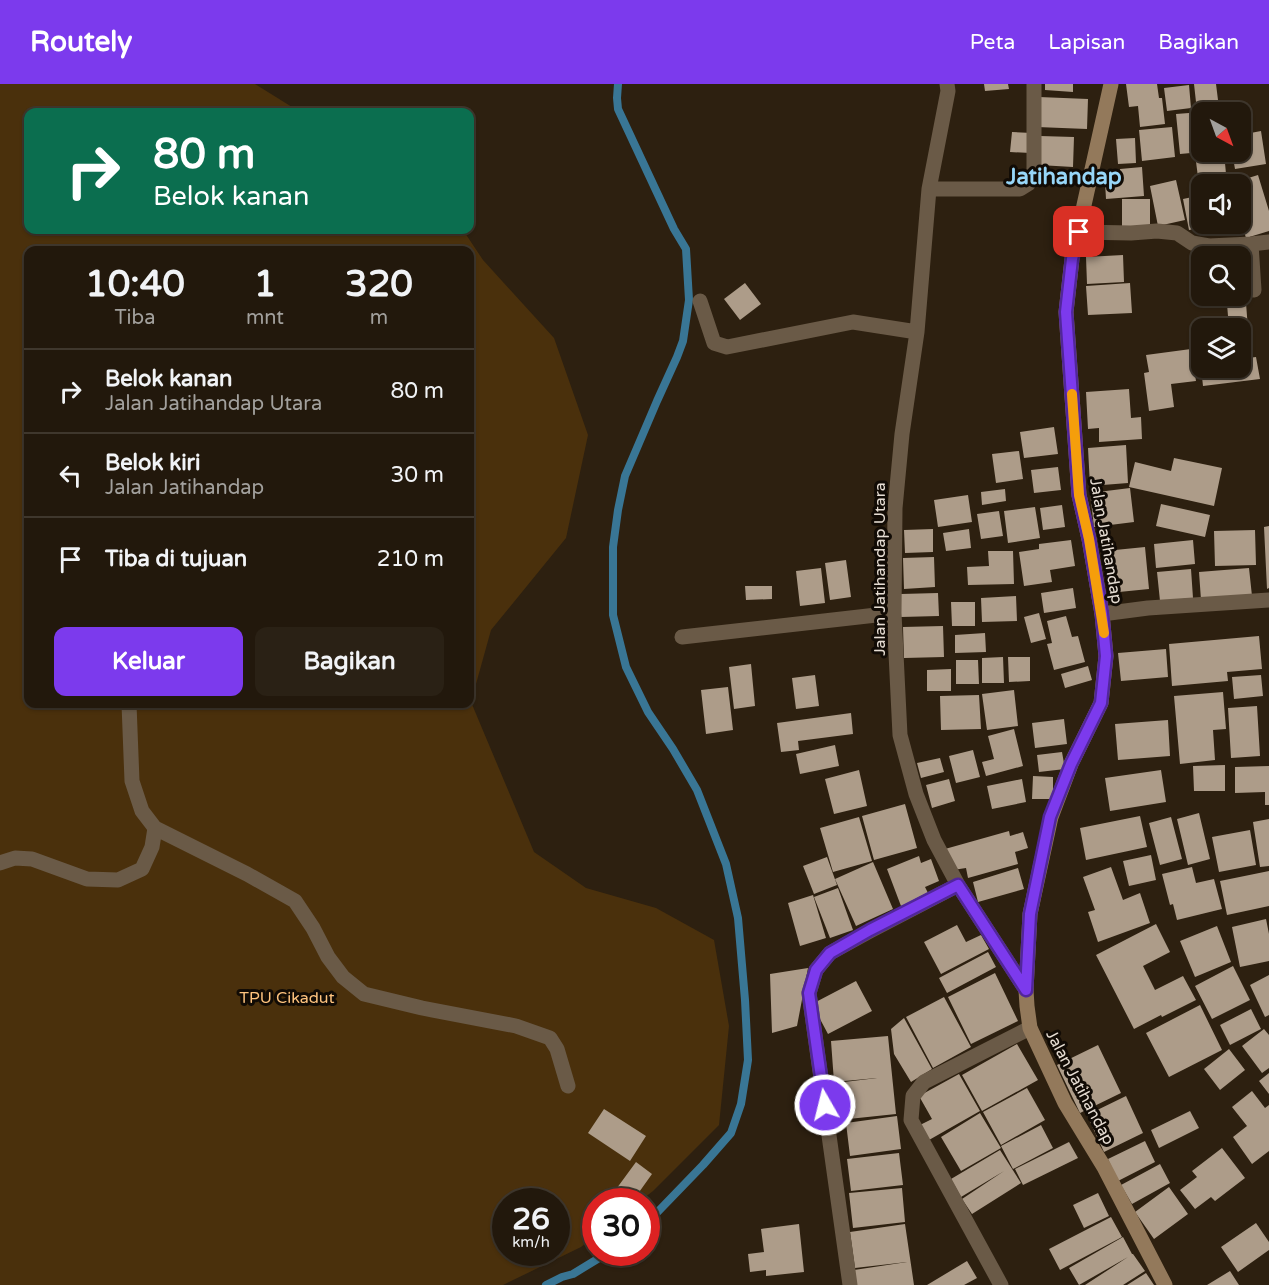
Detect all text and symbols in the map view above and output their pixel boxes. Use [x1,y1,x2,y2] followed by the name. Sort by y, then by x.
[30,25,132,59] text: Routely
[970,30,1015,55] text: Peta
[1048,30,1125,55] text: Lapisan
[1158,30,1239,55] text: Bagikan
[1191,102,1251,162] north arrow
[1191,102,1251,378] map controls
[153,129,255,180] text: 80 m
[54,132,132,210] icon: right
[1005,164,1122,190] district label: Jatihandap
[1191,174,1251,234] button: sound
[153,180,309,213] text: Belok kanan
[1053,206,1104,257] pin
[1062,215,1095,248] icon: arrive
[1191,246,1251,306] button: search
[85,263,185,306] text: 10:40
[254,263,276,306] text: 1
[345,263,413,306] text: 320
[115,306,155,330] text: Tiba
[246,306,284,330] text: mnt
[370,306,388,330] text: m
[1191,318,1251,378] button: layers
[105,366,232,392] text: Belok kanan
[54,375,87,408] icon: right
[390,378,444,404] text: 80 m
[105,392,322,416] text: Jalan Jatihandap Utara
[105,450,201,476] text: Belok kiri
[54,459,87,492] icon: left
[390,462,444,488] text: 30 m
[105,476,264,500] text: Jalan Jatihandap
[1085,477,1127,606] street label: Jalan Jatihandap
[870,482,890,656] street label: Jalan Jatihandap Utara
[54,543,87,576] icon: arrive
[105,546,247,572] text: Tiba di tujuan
[377,546,444,572] text: 210 m
[54,627,243,696] button: Keluar
[255,627,444,696] button: Bagikan
[239,988,335,1008] park label: TPU Cikadut
[1041,1027,1119,1148] street label: Jalan Jatihandap
[793,1073,857,1137] position arrow
[582,1188,660,1266] speed limit sign: 30
[512,1201,550,1238] text: 26
[512,1233,550,1251] text: km/h

